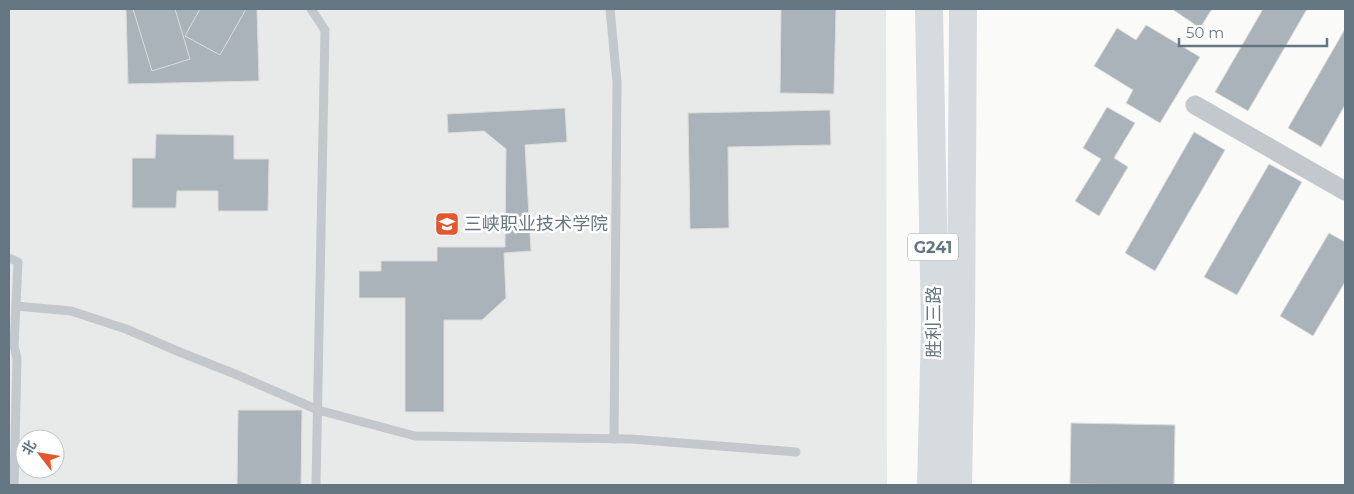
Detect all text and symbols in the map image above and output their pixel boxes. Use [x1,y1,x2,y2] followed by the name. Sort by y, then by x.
[1179,15,1326,47] scale bar
[1186,23,1224,42] text: 50 m
[434,211,460,237] school or university icon: 三峡职业技术学院
[464,213,608,235] place label: 三峡职业技术学院
[908,233,958,260] road number: G241
[923,286,945,358] street label: 胜利三路
[15,429,65,479] north arrow
[18,437,40,458] text: 北

